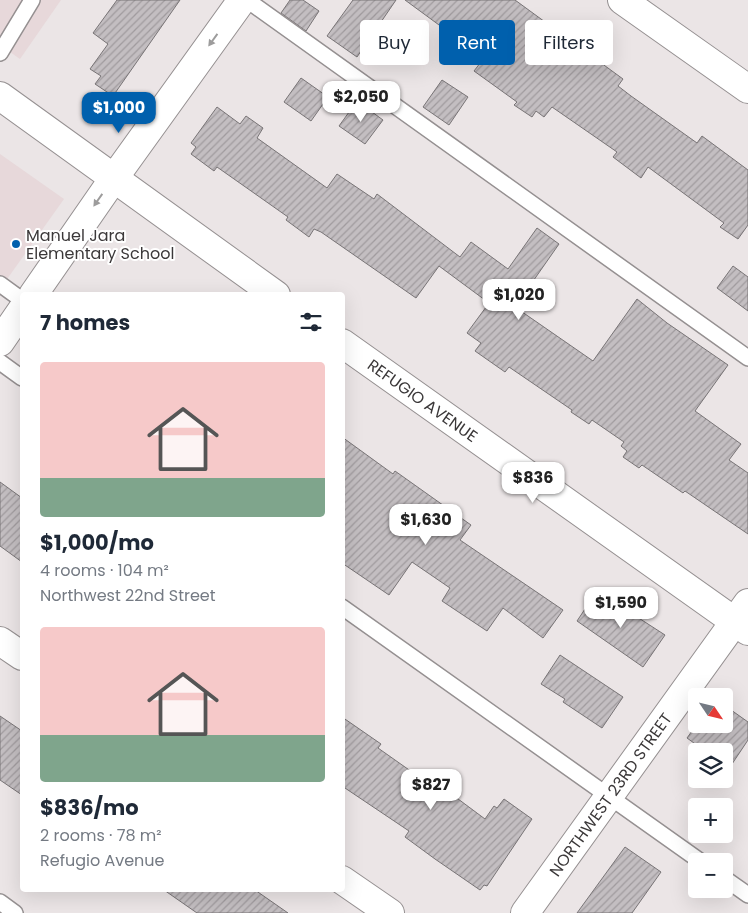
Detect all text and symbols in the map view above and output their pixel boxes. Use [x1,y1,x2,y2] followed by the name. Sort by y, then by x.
[360,20,429,65] chip: Buy
[439,20,515,65] chip: Rent
[525,20,613,65] chip: Filters
[209,33,219,46] one-way arrow
[320,80,402,123] pin: $2,050
[333,85,389,108] text: $2,050
[78,92,160,134] pin: $1,000
[93,96,145,119] text: $1,000
[94,193,103,207] one-way arrow
[26,224,174,265] place label: Manuel Jara Elementary School
[10,238,22,250] marker: Manuel Jara Elementary School
[478,278,560,321] pin: $1,020
[493,283,545,306] text: $1,020
[40,308,130,337] text: 7 homes
[297,308,325,336] icon: filters
[363,354,482,448] street label: REFUGIO AVENUE
[138,394,228,484] icon: home
[503,462,563,504] pin: $836
[513,466,553,489] text: $836
[385,504,467,546] pin: $1,630
[400,508,452,531] text: $1,630
[40,528,154,557] text: $1,000/mo
[40,559,169,582] text: 4 rooms · 104 m²
[40,584,216,607] text: Northwest 22nd Street
[580,586,662,629] pin: $1,590
[595,591,647,614] text: $1,590
[138,659,228,749] icon: home
[688,688,732,732] north arrow
[688,688,733,898] map controls
[544,708,678,881] street label: NORTHWEST 23RD STREET
[688,743,733,788] button: layers
[401,768,461,811] pin: $827
[412,773,450,796] text: $827
[40,793,139,822] text: $836/mo
[688,798,733,843] button: +
[40,824,162,847] text: 2 rooms · 78 m²
[40,849,165,872] text: Refugio Avenue
[688,853,733,898] button: −

